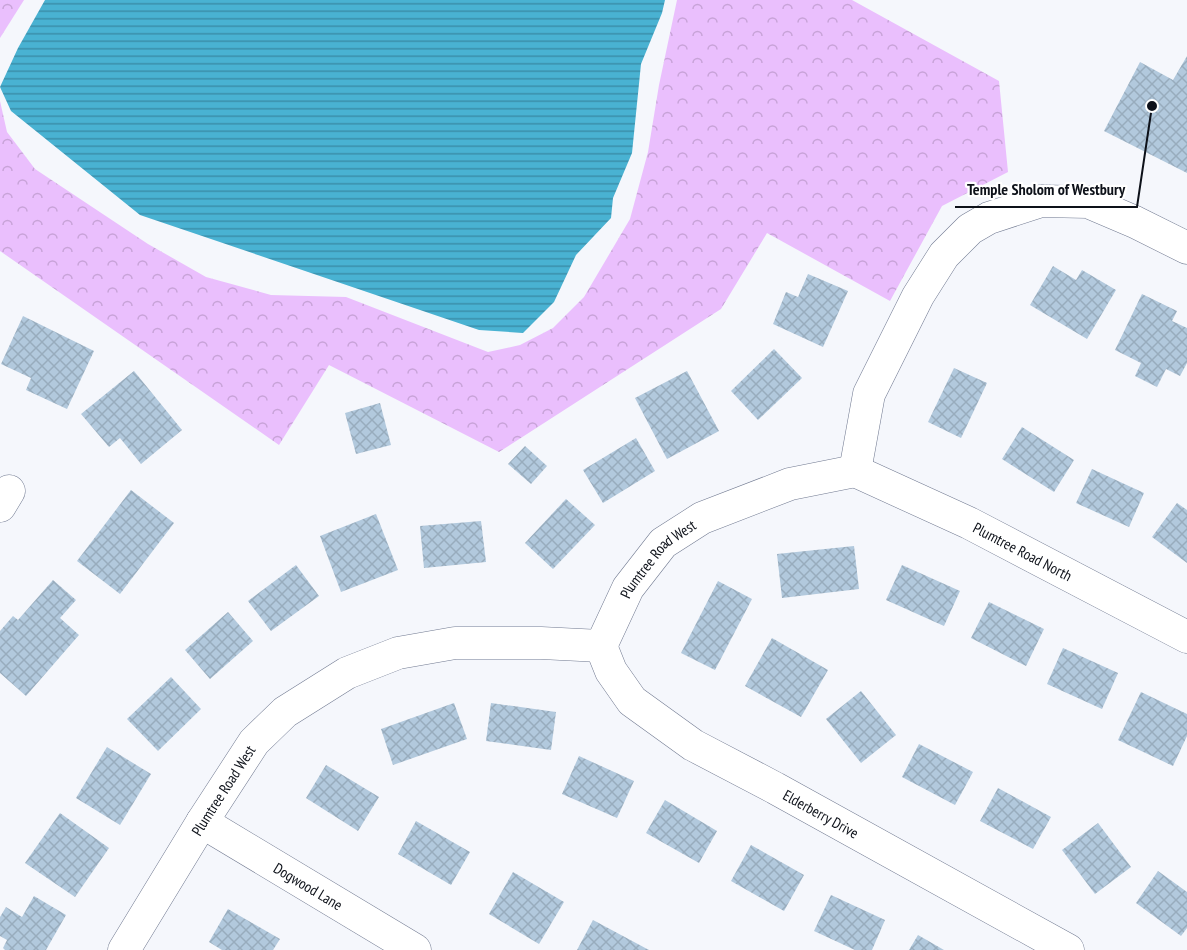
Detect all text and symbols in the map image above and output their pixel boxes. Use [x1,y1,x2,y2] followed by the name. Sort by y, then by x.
[955,173,1137,207] callout: Temple Sholom of Westbury
[967,179,1126,199] text: Temple Sholom of Westbury
[615,515,699,601] street label: Plumtree Road West
[970,517,1075,585] street label: Plumtree Road North
[187,741,259,839] street label: Plumtree Road West
[780,785,862,842] street label: Elderberry Drive
[270,858,346,914] street label: Dogwood Lane

